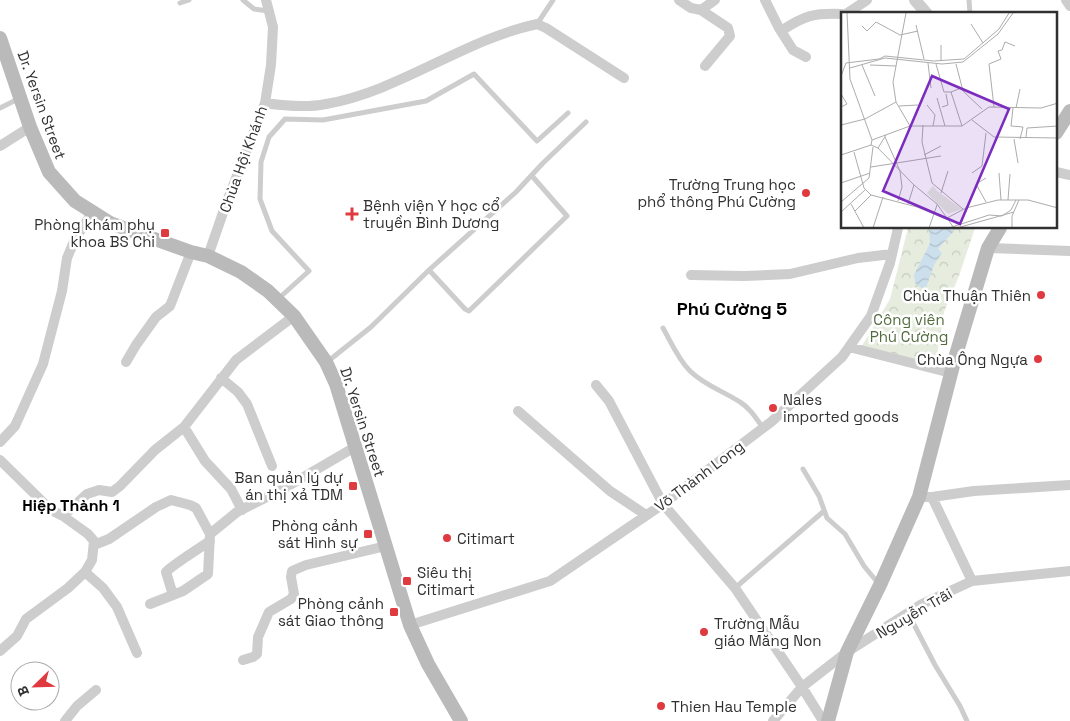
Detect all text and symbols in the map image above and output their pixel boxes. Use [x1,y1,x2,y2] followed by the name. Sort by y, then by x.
[841,12,1058,229] inset map
[14,48,71,162] street label: Dr. Yersin Street
[215,103,271,215] street label: Chùa Hội Khánh
[637,175,796,211] place label: Trường Trung học phổ thông Phú Cường
[800,187,812,199] marker: Trường Trung học phổ thông Phú Cường
[363,196,500,232] place label: Bệnh viện Y học cổ truyền Bình Dương
[345,207,359,221] marker: Bệnh viện Y học cổ truyền Bình Dương
[34,215,155,251] place label: Phòng khám phụ khoa BS Chi
[159,227,171,239] marker: Phòng khám phụ khoa BS Chi
[903,286,1031,305] place label: Chùa Thuận Thiên
[1035,289,1047,301] marker: Chùa Thuận Thiên
[677,297,787,320] district label: Phú Cường 5
[870,310,948,346] park label: Công viên Phú Cường
[917,350,1028,369] place label: Chùa Ông Ngựa
[1032,353,1044,365] marker: Chùa Ông Ngựa
[336,365,390,479] street label: Dr. Yersin Street
[783,390,899,426] place label: Nales imported goods
[767,402,779,414] marker: Nales imported goods
[651,436,747,516] street label: Võ Thành Long
[235,468,343,504] place label: Ban quản lý dự án thị xả TDM
[347,480,359,492] marker: Ban quản lý dự án thị xả TDM
[22,495,120,516] district label: Hiệp Thành 1
[272,516,358,552] place label: Phòng cảnh sát Hình sự
[362,528,374,540] marker: Phòng cảnh sát Hình sự
[457,529,515,548] place label: Citimart
[441,532,453,544] marker: Citimart
[417,563,475,599] place label: Siêu thị Citimart
[401,575,413,587] marker: Siêu thị Citimart
[872,584,956,642] street label: Nguyễn Trãi
[278,594,384,630] place label: Phòng cảnh sát Giao thông
[388,606,400,618] marker: Phòng cảnh sát Giao thông
[714,614,822,650] place label: Trường Mẫu giáo Măng Non
[698,626,710,638] marker: Trường Mẫu giáo Măng Non
[10,661,60,711] north arrow
[13,683,33,699] text: B
[671,697,797,716] place label: Thien Hau Temple
[655,700,667,712] marker: Thien Hau Temple

